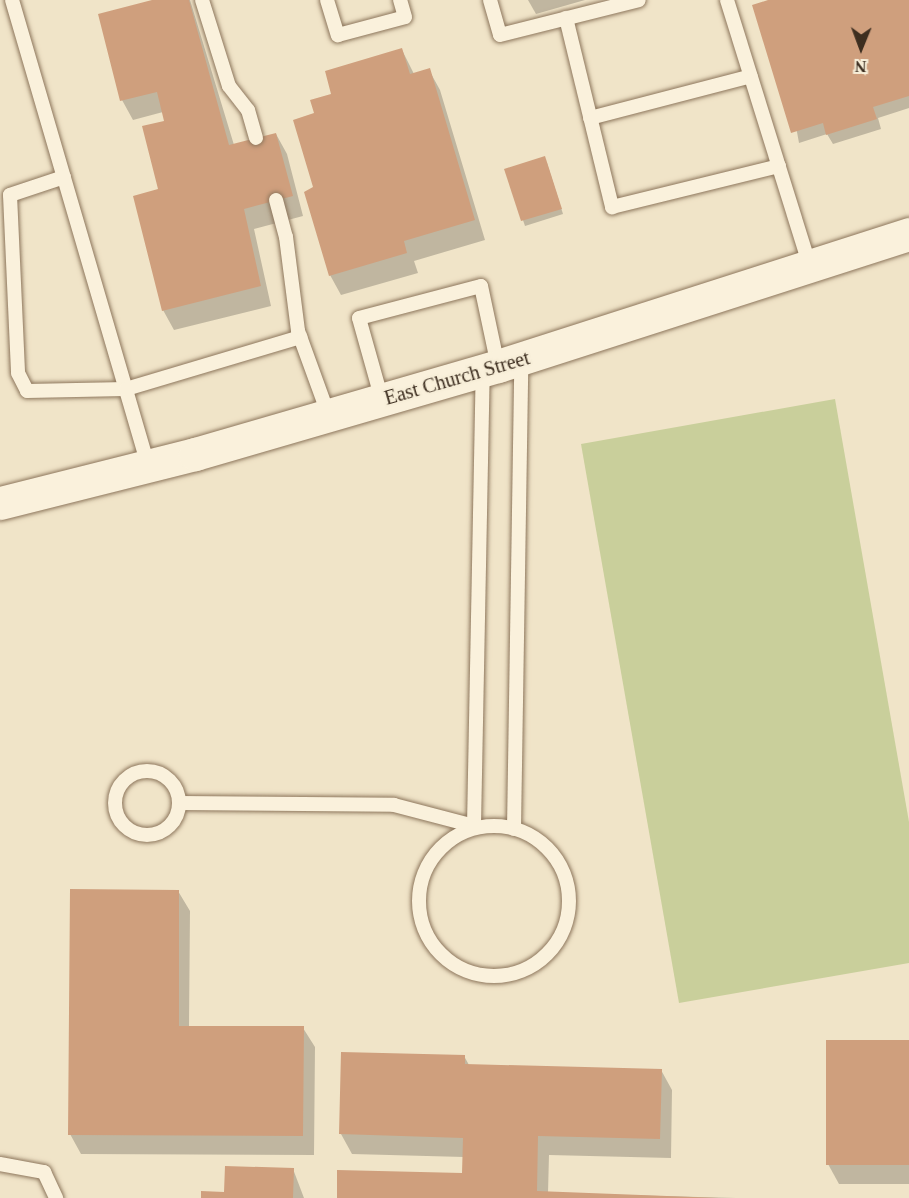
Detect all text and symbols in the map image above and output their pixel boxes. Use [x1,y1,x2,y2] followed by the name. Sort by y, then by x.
[831,18,891,78] north arrow
[855,58,867,75] text: N
[382,346,532,410] street label: East Church Street

